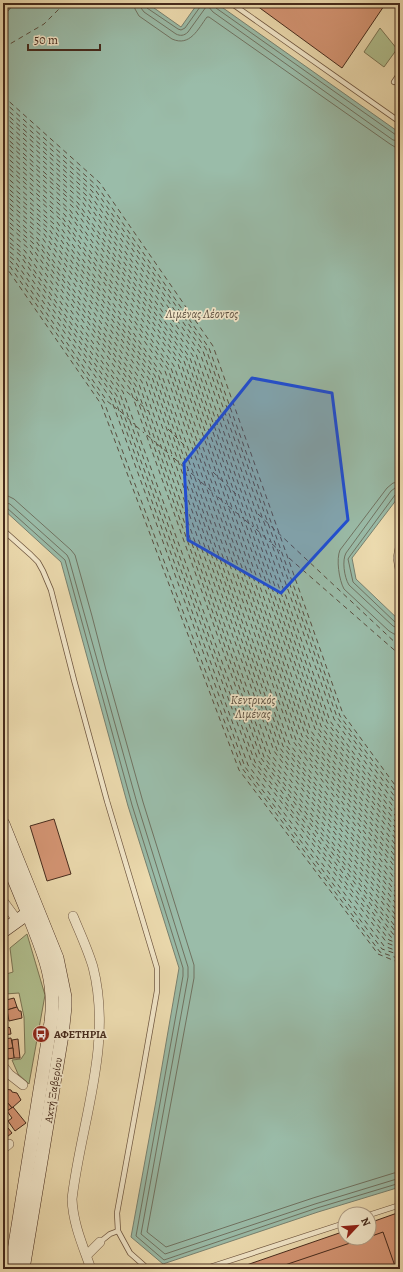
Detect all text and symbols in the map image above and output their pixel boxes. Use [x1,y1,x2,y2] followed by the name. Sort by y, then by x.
[28,26,100,52] scale bar
[34,32,58,48] text: 50 m
[165,306,238,322] water label: Λιμένας Λέοντος
[231,692,275,722] water label: Κεντρικός Λιμένας
[31,1024,51,1044] bus stop icon: ΑΦΕΤΗΡΙΑ
[53,1027,107,1042] place label: ΑΦΕΤΗΡΙΑ
[41,1056,66,1125] street label: Ακτή Ξαβερίου
[337,1206,377,1246] north arrow
[357,1215,374,1229] text: N

